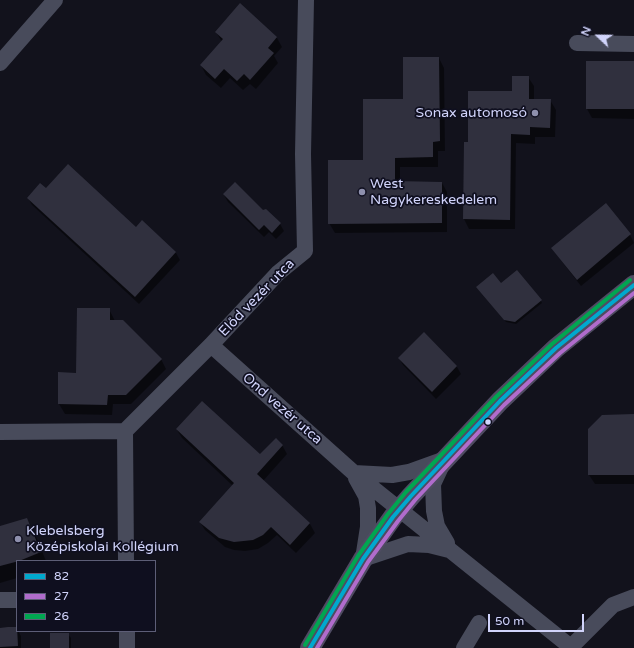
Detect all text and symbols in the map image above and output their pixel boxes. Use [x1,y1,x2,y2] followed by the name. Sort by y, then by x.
[578,16,618,56] north arrow
[579,25,594,38] text: N
[416,105,527,121] place label: Sonax automosó
[530,108,540,118] marker: Sonax automosó
[370,176,497,208] place label: West Nagykereskedelem
[357,187,367,197] marker: West Nagykereskedelem
[216,256,298,340] street label: Előd vezér utca
[239,370,325,448] street label: Ond vezér utca
[483,417,493,427] unlabelled marker
[26,523,179,556] place label: Klebelsberg Középiskolai Kollégium
[13,534,23,544] marker: Klebelsberg Középiskolai Kollégium
[16,560,156,632] legend
[54,569,69,583] text: 82
[54,589,69,603] text: 27
[490,606,586,632] scale bar
[54,609,69,623] text: 26
[495,614,524,628] text: 50 m

